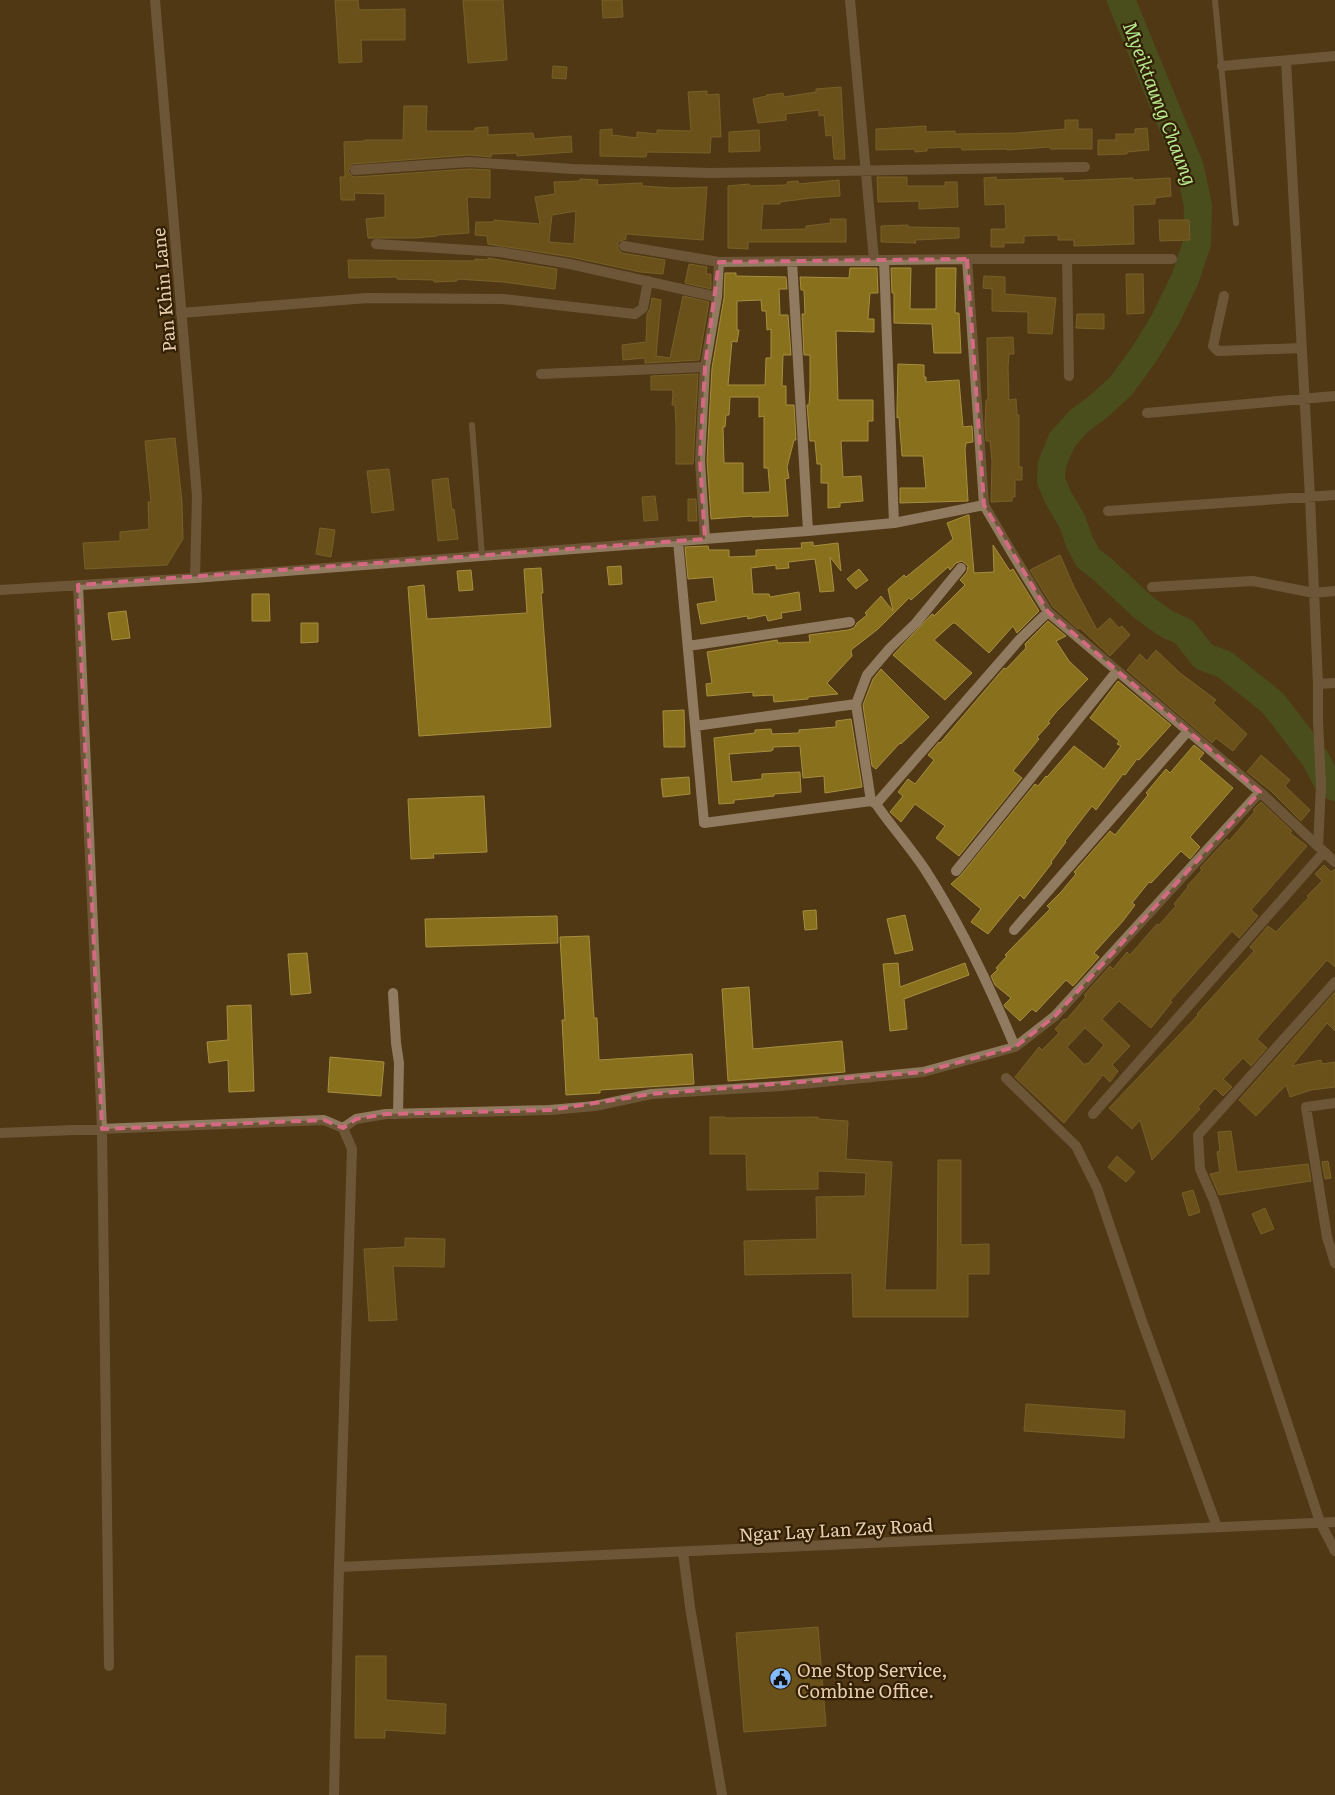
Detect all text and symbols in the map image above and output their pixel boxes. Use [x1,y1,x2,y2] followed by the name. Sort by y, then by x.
[1117,17,1205,189] water label: Myeiktaung Chaung
[144,227,182,353] street label: Pan Khin Lane
[738,1510,934,1548] street label: Ngar Lay Lan Zay Road
[797,1656,947,1704] place label: One Stop Service, Combine Office.
[769,1667,793,1691] public building icon: One Stop Service, Combine Office.

